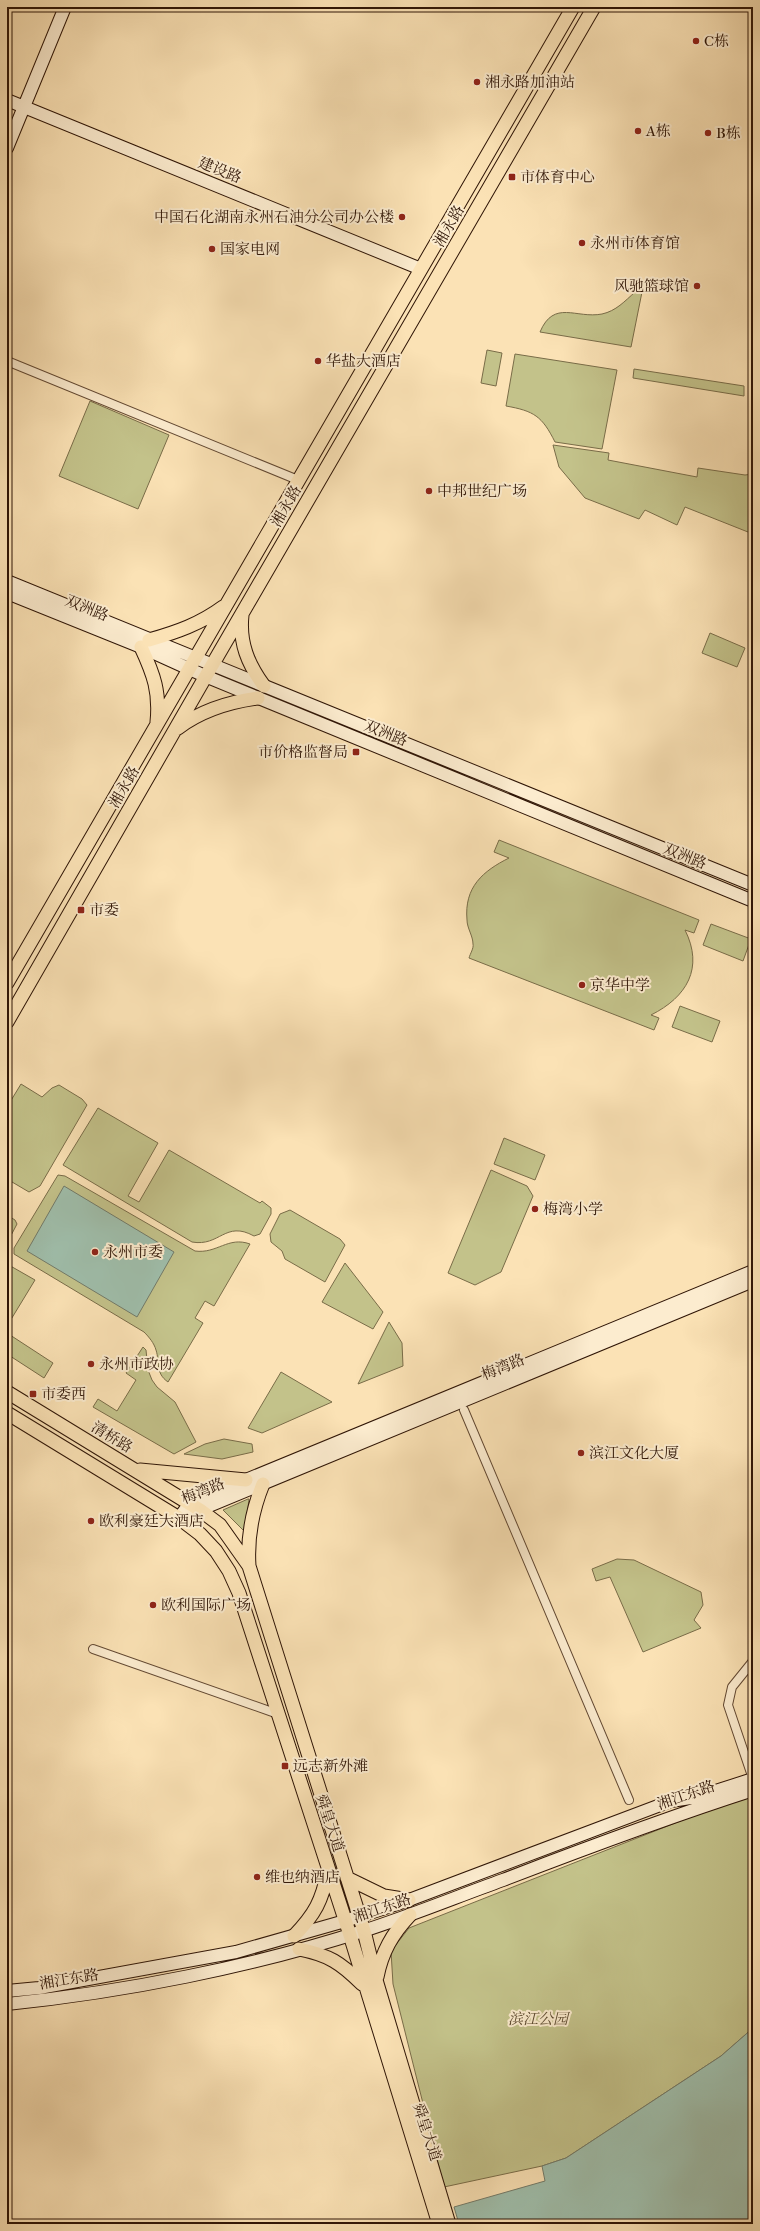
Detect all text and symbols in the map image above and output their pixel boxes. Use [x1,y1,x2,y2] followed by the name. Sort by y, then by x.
[704,32,729,50] place label: C栋
[691,36,701,46] marker: C栋
[485,73,575,91] place label: 湘永路加油站
[472,77,482,87] marker: 湘永路加油站
[645,122,671,140] place label: A栋
[716,124,741,142] place label: B栋
[633,126,643,136] marker: A栋
[703,128,713,138] marker: B栋
[196,153,244,187] street label: 建设路
[520,168,595,186] place label: 市体育中心
[507,172,517,182] marker: 市体育中心
[430,202,468,250] street label: 湘永路
[154,208,394,226] place label: 中国石化湖南永州石油分公司办公楼
[397,212,407,222] marker: 中国石化湖南永州石油分公司办公楼
[590,234,680,252] place label: 永州市体育馆
[577,238,587,248] marker: 永州市体育馆
[220,240,280,258] place label: 国家电网
[207,244,217,254] marker: 国家电网
[614,277,689,295] place label: 风驰篮球馆
[692,281,702,291] marker: 风驰篮球馆
[326,352,401,370] place label: 华盐大酒店
[313,356,323,366] marker: 华盐大酒店
[267,482,305,530] street label: 湘永路
[437,482,527,500] place label: 中邦世纪广场
[424,486,434,496] marker: 中邦世纪广场
[63,591,111,625] street label: 双洲路
[362,716,410,750] street label: 双洲路
[258,743,348,761] place label: 市价格监督局
[351,747,361,757] marker: 市价格监督局
[105,763,143,811] street label: 湘永路
[661,839,709,873] street label: 双洲路
[89,901,119,919] place label: 市委
[76,905,86,915] marker: 市委
[590,976,650,994] place label: 京华中学
[577,980,587,990] marker: 京华中学
[543,1200,603,1218] place label: 梅湾小学
[530,1204,540,1214] marker: 梅湾小学
[103,1243,163,1261] place label: 永州市委
[90,1247,100,1257] marker: 永州市委
[479,1350,527,1384] street label: 梅湾路
[99,1355,174,1373] place label: 永州市政协
[86,1359,96,1369] marker: 永州市政协
[41,1385,86,1403] place label: 市委西
[28,1389,38,1399] marker: 市委西
[88,1418,136,1456] street label: 清桥路
[589,1444,679,1462] place label: 滨江文化大厦
[576,1448,586,1458] marker: 滨江文化大厦
[179,1474,227,1508] street label: 梅湾路
[99,1512,204,1530] place label: 欧利豪廷大酒店
[86,1516,96,1526] marker: 欧利豪廷大酒店
[161,1596,251,1614] place label: 欧利国际广场
[148,1600,158,1610] marker: 欧利国际广场
[293,1757,368,1775] place label: 远志新外滩
[280,1761,290,1771] marker: 远志新外滩
[655,1777,717,1813] street label: 湘江东路
[312,1792,348,1854] street label: 舜皇大道
[265,1868,340,1886] place label: 维也纳酒店
[252,1872,262,1882] marker: 维也纳酒店
[351,1890,413,1926] street label: 湘江东路
[38,1965,100,1993] street label: 湘江东路
[508,2010,570,2028] park label: 滨江公园
[409,2101,445,2163] street label: 舜皇大道

